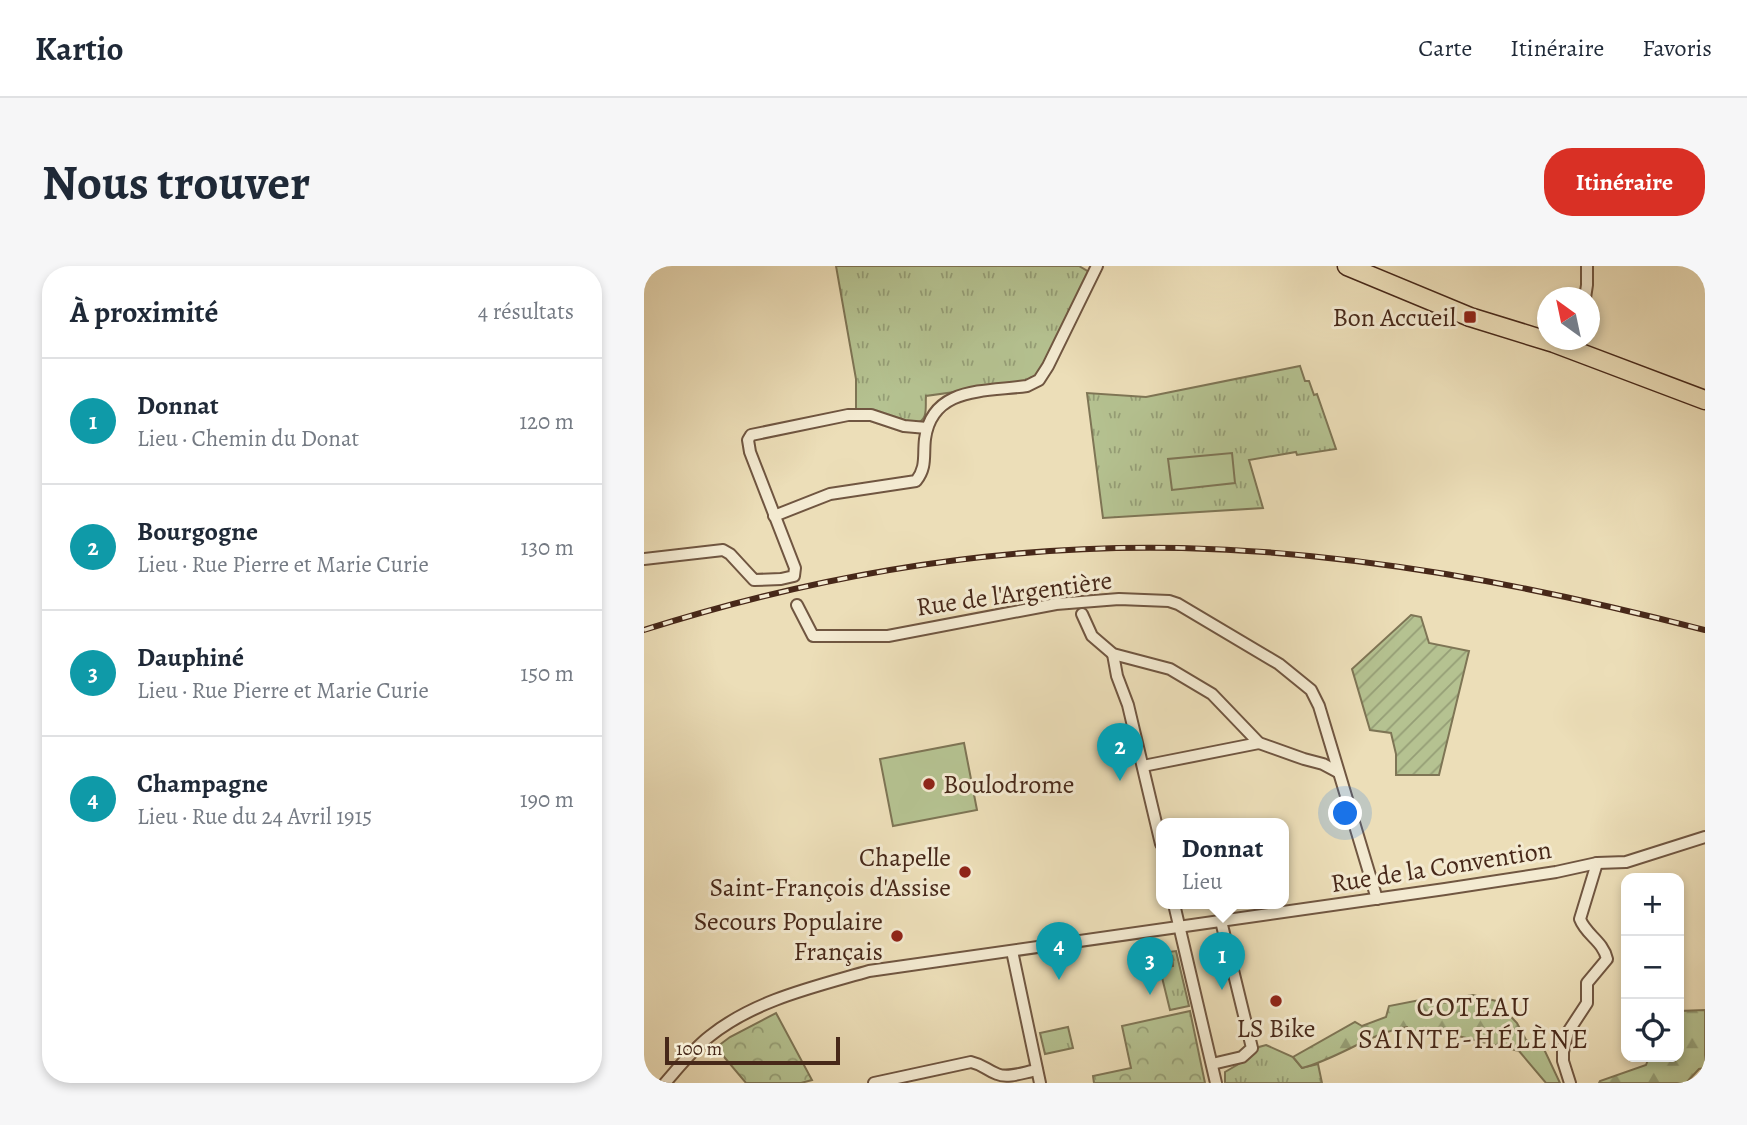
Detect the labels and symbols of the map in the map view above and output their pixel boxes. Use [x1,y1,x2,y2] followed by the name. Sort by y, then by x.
[1537,287,1600,350] north arrow
[1333,300,1456,335] place label: Bon Accueil
[1462,309,1478,325] marker: Bon Accueil
[914,562,1114,625] street label: Rue de l'Argentière
[1097,723,1143,781] pin: 2
[943,767,1074,802] place label: Boulodrome
[921,776,937,792] marker: Boulodrome
[1328,796,1362,830] your location
[1328,832,1554,901] street label: Rue de la Convention
[710,840,951,905] place label: Chapelle Saint-François d'Assise
[957,864,973,880] marker: Chapelle Saint-François d'Assise
[694,904,883,969] place label: Secours Populaire Français
[1036,922,1082,980] pin: 4
[889,928,905,944] marker: Secours Populaire Français
[1199,932,1245,990] pin: 1
[1127,937,1173,995] pin: 3
[1358,988,1590,1058] district label: COTEAU SAINTE-HÉLÈNE
[1268,993,1284,1009] marker: LS Bike
[1237,1011,1315,1046] place label: LS Bike
[665,1034,840,1066] scale bar

